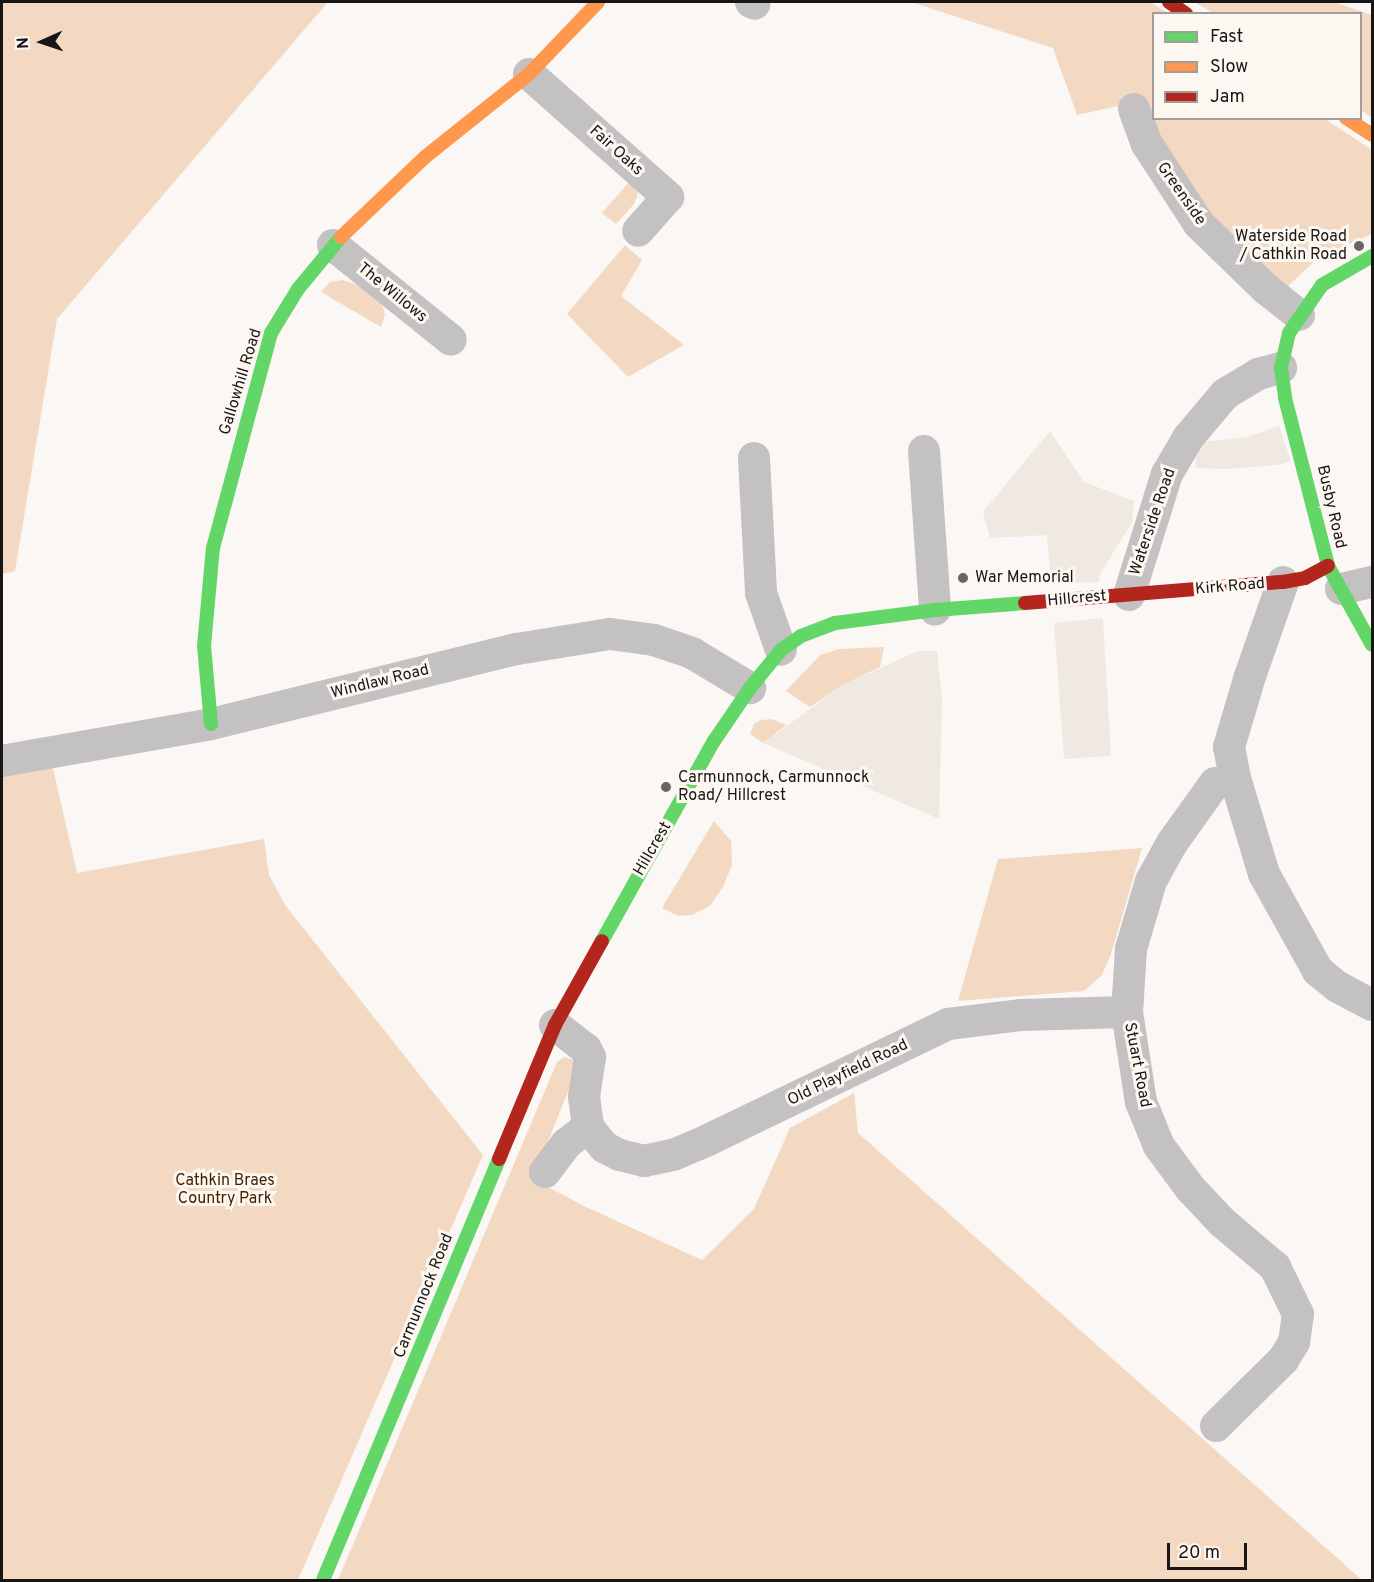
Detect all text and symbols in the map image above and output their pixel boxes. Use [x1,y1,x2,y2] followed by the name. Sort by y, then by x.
[12,12,72,72] north arrow
[1152,12,1362,120] legend
[1210,26,1243,49] text: Fast
[14,37,34,49] text: N
[1210,56,1248,79] text: Slow
[1210,86,1245,109] text: Jam
[585,122,647,180] street label: Fair Oaks
[1152,159,1210,229] street label: Greenside
[1235,227,1347,265] place label: Waterside Road / Cathkin Road
[1352,239,1366,253] marker: Waterside Road / Cathkin Road
[353,259,431,327] street label: The Willows
[216,326,266,438] street label: Gallowhill Road
[1312,463,1350,551] street label: Busby Road
[1126,466,1180,578] street label: Waterside Road
[975,568,1074,588] place label: War Memorial
[956,571,970,585] marker: War Memorial
[1194,574,1266,600] street label: Kirk Road
[1047,587,1107,611] street label: Hillcrest
[329,661,431,703] street label: Windlaw Road
[678,768,870,806] place label: Carmunnock, Carmunnock Road/ Hillcrest
[659,780,673,794] marker: Carmunnock, Carmunnock Road/ Hillcrest
[630,819,676,879] street label: Hillcrest
[1119,1021,1155,1109] street label: Stuart Road
[785,1035,911,1111] street label: Old Playfield Road
[175,1171,275,1209] park label: Cathkin Braes Country Park
[390,1231,458,1361] street label: Carmunnock Road
[1170,1531,1250,1569] scale bar
[1178,1542,1220,1565] text: 20 m

